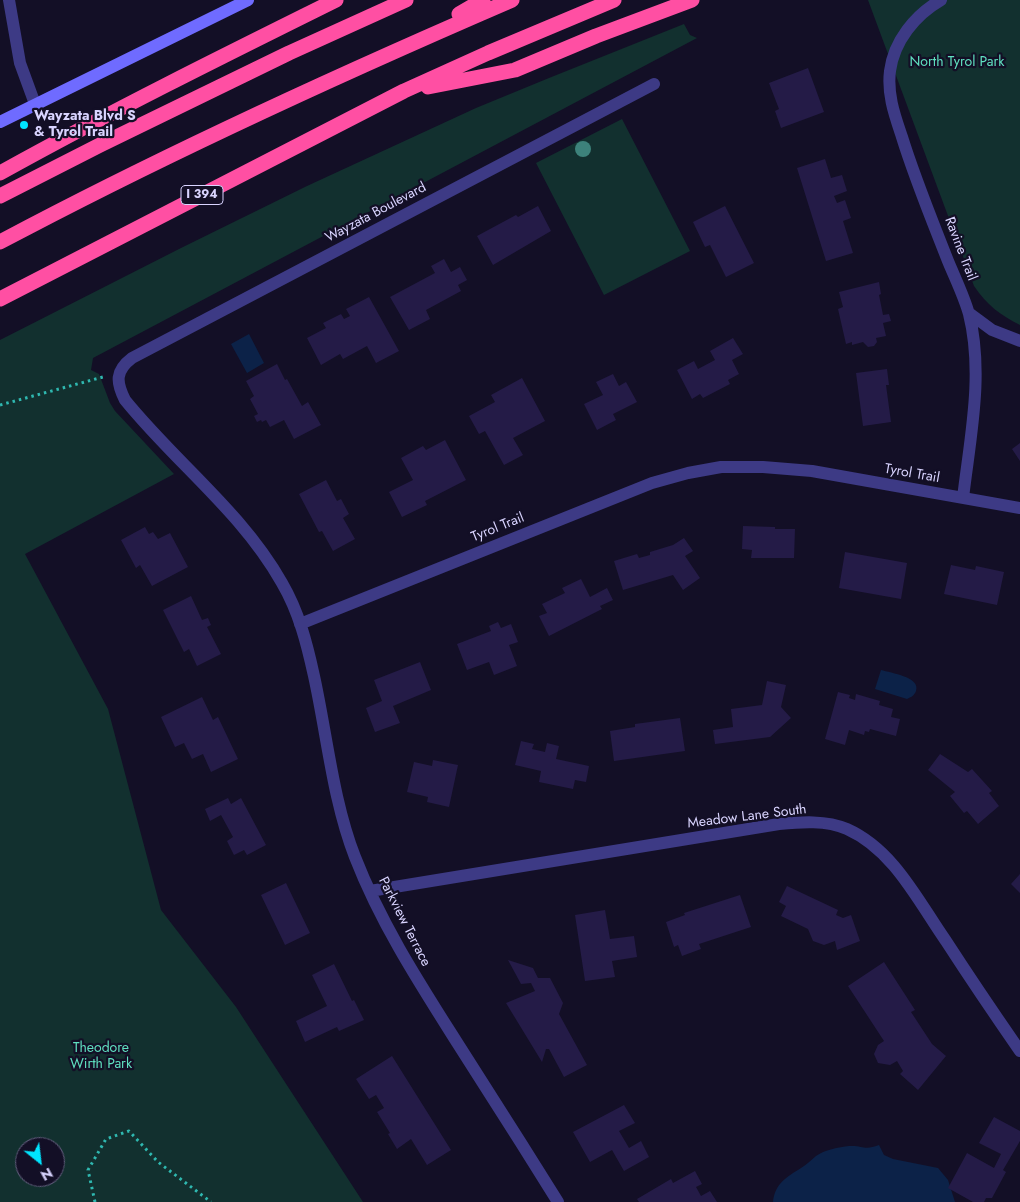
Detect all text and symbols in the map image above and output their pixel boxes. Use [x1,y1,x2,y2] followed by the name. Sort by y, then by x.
[909,55,1005,71] park label: North Tyrol Park
[34,109,136,142] place label: Wayzata Blvd S & Tyrol Trail
[18,119,30,131] marker: Wayzata Blvd S & Tyrol Trail
[323,179,429,247] street label: Wayzata Boulevard
[181,186,223,204] road number: I 394
[940,215,980,283] street label: Ravine Trail
[883,461,941,487] street label: Tyrol Trail
[469,510,527,546] street label: Tyrol Trail
[687,801,807,833] street label: Meadow Lane South
[374,874,434,970] street label: Parkview Terrace
[70,1041,132,1074] park label: Theodore Wirth Park
[15,1137,65,1187] north arrow
[37,1163,57,1186] text: N

